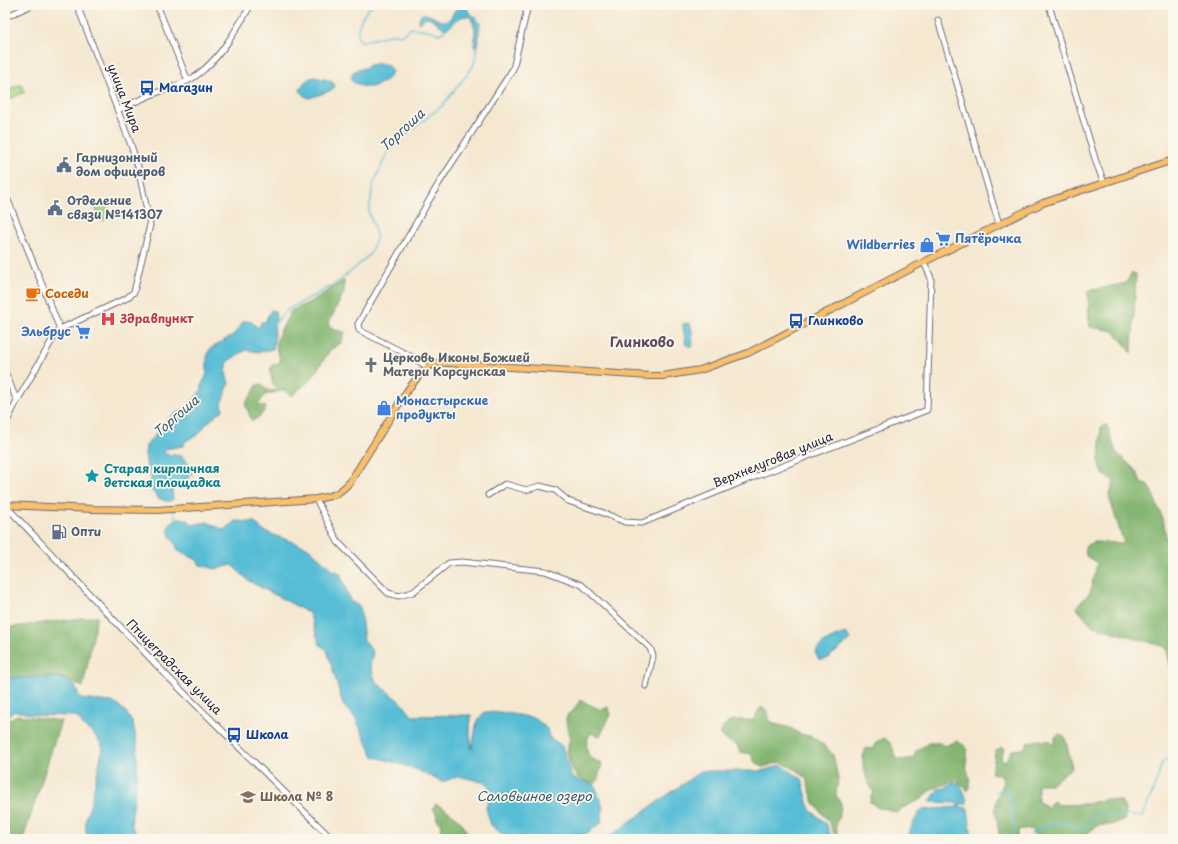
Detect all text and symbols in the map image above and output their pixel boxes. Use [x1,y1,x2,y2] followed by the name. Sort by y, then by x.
[104,61,146,135] street label: улица Мира
[159,78,213,96] place label: Магазин
[138,79,156,97] bus stop icon: Магазин
[375,103,429,155] water label: Торгоша
[76,148,166,180] place label: Гарнизонный дом офицеров
[55,156,73,174] public building icon: Гарнизонный дом офицеров
[67,191,163,223] place label: Отделение связи №141307
[46,199,64,217] public building icon: Отделение связи №141307
[955,229,1022,247] place label: Пятёрочка
[934,230,952,248] supermarket icon: Пятёрочка
[846,235,915,253] place label: Wildberries
[918,236,936,254] shop icon: Wildberries
[45,284,89,302] place label: Соседи
[24,285,42,303] cafe icon: Соседи
[119,309,194,327] place label: Здравпункт
[99,310,117,328] hospital icon: Здравпункт
[808,311,863,329] place label: Глинково
[787,312,805,330] bus stop icon: Глинково
[21,322,71,340] place label: Эльбрус
[74,323,92,341] supermarket icon: Эльбрус
[610,331,674,352] district label: Глинково
[383,348,530,380] place label: Церковь Иконы Божией Матери Корсунская
[362,356,380,374] church icon: Церковь Иконы Божией Матери Корсунская
[149,390,203,441] water label: Торгоша
[396,391,489,423] place label: Монастырские продукты
[375,399,393,417] shop icon: Монастырские продукты
[710,427,836,491] street label: Верхнелуговая улица
[104,459,221,491] place label: Старая кирпичная детская площадка
[83,467,101,485] place icon: Старая кирпичная детская площадка
[71,522,101,540] place label: Опти
[50,523,68,541] fuel station icon: Опти
[123,614,227,718] street label: Птицеградская улица
[246,725,289,743] place label: Школа
[225,726,243,744] bus stop icon: Школа
[476,786,592,805] water label: Соловьиное озеро
[260,787,333,805] place label: Школа № 8
[239,788,257,806] school or university icon: Школа № 8

